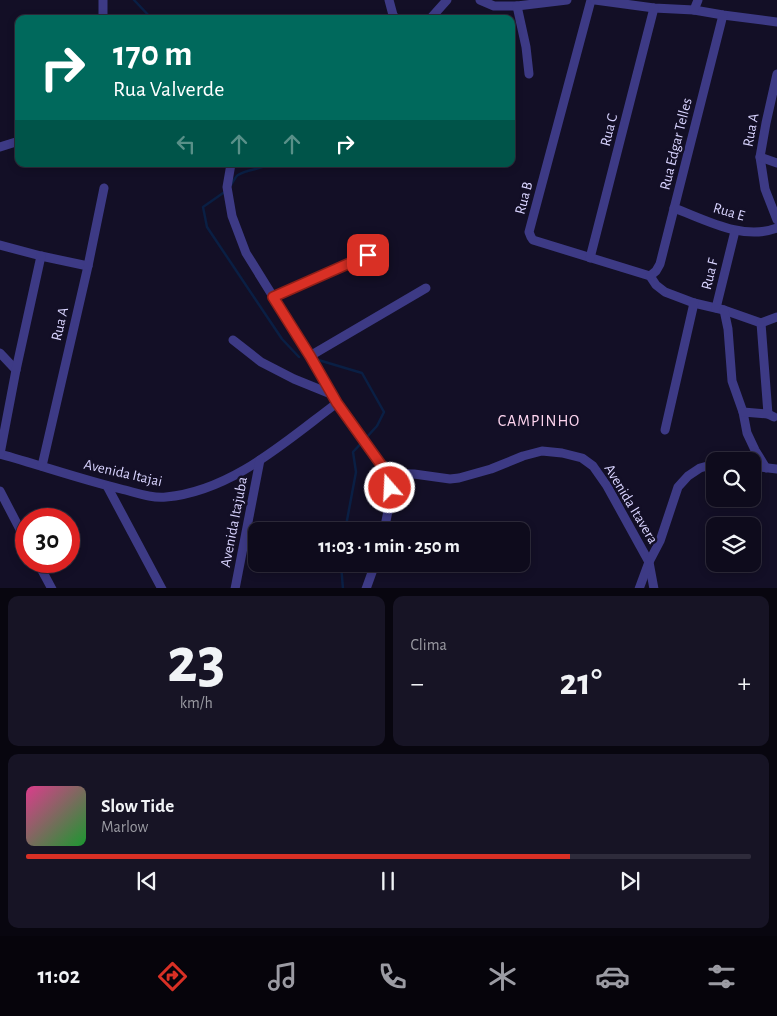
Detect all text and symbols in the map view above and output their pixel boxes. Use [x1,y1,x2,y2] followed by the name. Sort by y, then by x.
[30,35,95,100] icon: right
[113,37,193,72] text: 170 m
[113,78,224,100] text: Rua Valverde
[657,97,695,191] street label: Rua Edgar Telles
[598,112,620,148] street label: Rua C
[740,112,762,148] street label: Rua A
[172,130,200,158] icon: left
[225,130,253,158] icon: ahead
[278,130,306,158] icon: ahead
[331,130,359,158] icon: right
[512,180,536,216] street label: Rua B
[711,200,747,224] street label: Rua E
[347,234,389,276] pin
[354,241,382,269] icon: arrive
[699,256,721,291] street label: Rua F
[49,306,71,342] street label: Rua A
[498,413,580,429] district label: CAMPINHO
[706,452,761,572] map controls
[706,452,761,507] button: search
[82,457,164,489] street label: Avenida Itajai
[363,461,415,513] position arrow
[601,462,661,547] street label: Avenida Itavera
[218,475,250,569] street label: Avenida Itajuba
[15,508,80,573] speed limit sign: 30
[706,517,761,572] button: layers
[318,537,460,556] text: 11:03 · 1 min · 250 m
[167,629,226,694] text: 23
[411,637,447,653] text: Clima
[559,664,602,702] text: 21°
[411,670,424,698] text: −
[738,670,751,698] text: +
[180,695,213,711] text: km/h
[101,797,174,816] text: Slow Tide
[101,819,148,835] text: Marlow
[133,867,161,895] icon: previous
[374,867,402,895] icon: pause
[616,867,644,895] icon: next
[155,959,190,994] icon: directions
[265,959,300,994] icon: music
[375,959,410,994] icon: phone
[485,959,520,994] icon: climate
[595,959,630,994] icon: car
[704,959,739,994] icon: filters
[37,965,80,987] text: 11:02

